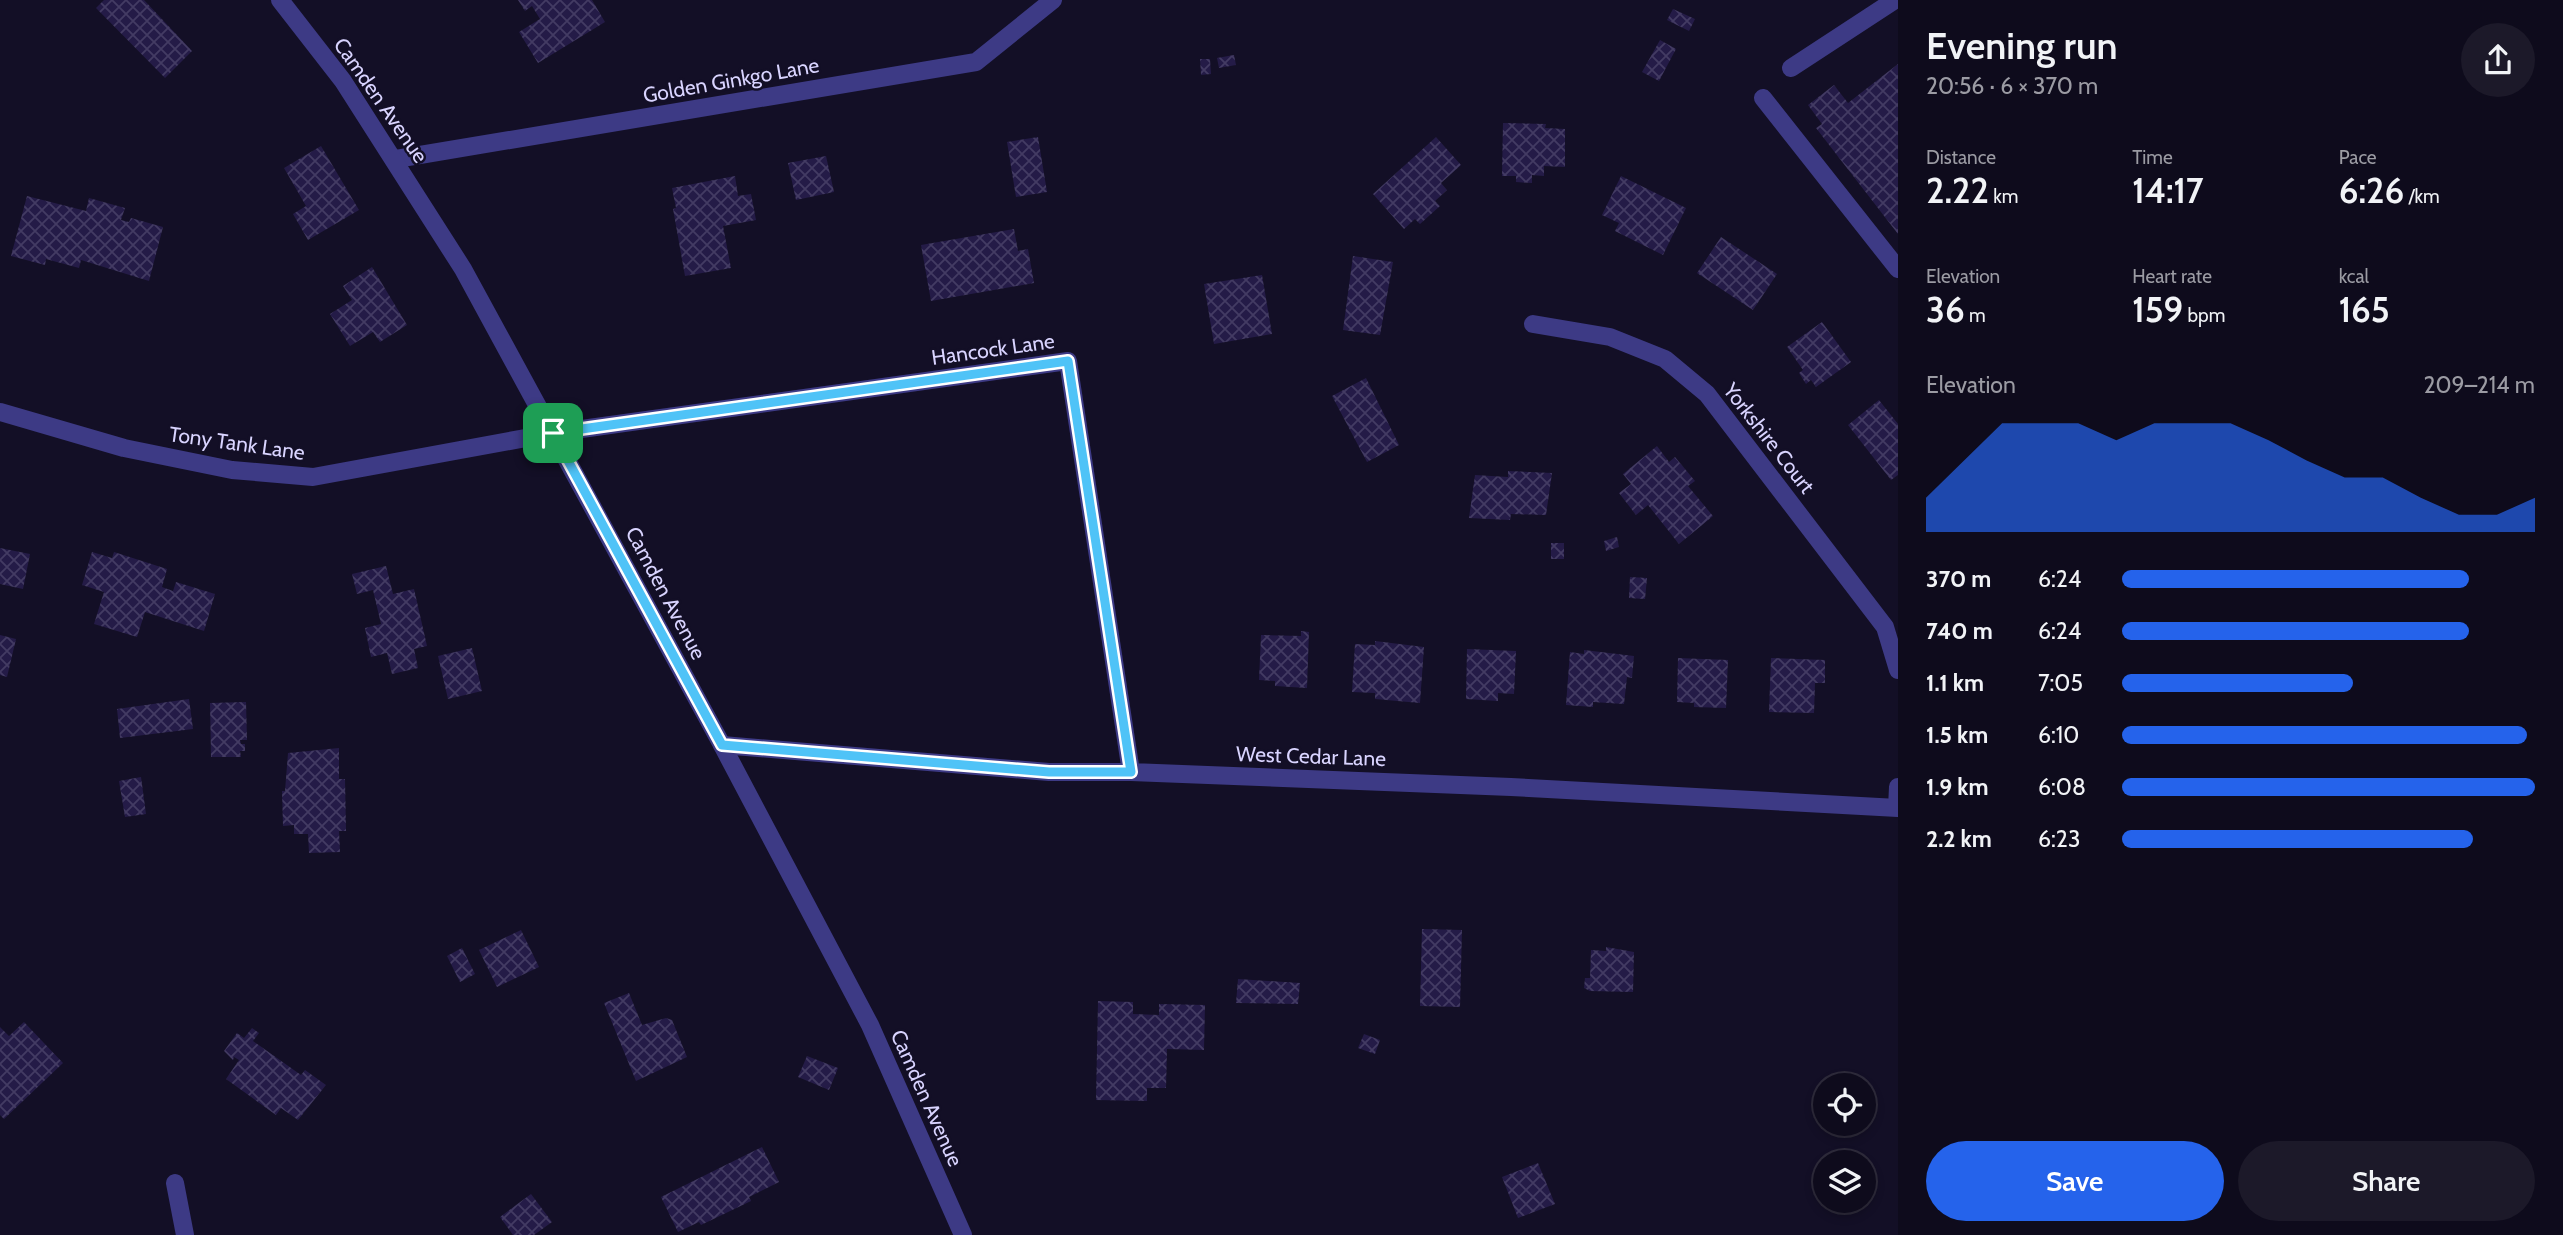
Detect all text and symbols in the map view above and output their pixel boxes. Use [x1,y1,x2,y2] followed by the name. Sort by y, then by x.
[1926,22,2118,69] text: Evening run
[2461,23,2535,97] button: share
[329,33,434,168] street label: Camden Avenue
[641,52,821,108] street label: Golden Ginkgo Lane
[1926,72,2098,100] text: 20:56 · 6 × 370 m
[1926,146,1996,169] text: Distance
[2132,146,2173,169] text: Time
[2339,146,2377,169] text: Pace
[1926,169,1989,212] text: 2.22
[2132,169,2204,212] text: 14:17
[2339,169,2404,212] text: 6:26
[1989,185,2018,208] text: km
[2404,185,2440,208] text: /km
[1926,265,2000,288] text: Elevation
[2132,265,2212,288] text: Heart rate
[2339,265,2369,288] text: kcal
[1926,288,1965,331] text: 36
[2132,288,2183,331] text: 159
[2339,288,2390,331] text: 165
[1965,304,1986,327] text: m
[2183,304,2225,327] text: bpm
[930,328,1056,370] street label: Hancock Lane
[1926,371,2016,399] text: Elevation
[2424,371,2535,399] text: 209–214 m
[1718,377,1820,498] street label: Yorkshire Court
[523,403,583,463] pin
[534,414,572,452] icon: arrive
[168,421,307,465] street label: Tony Tank Lane
[620,522,712,664] street label: Camden Avenue
[1926,565,1991,593] text: 370 m
[2038,565,2081,593] text: 6:24
[1926,617,1993,645] text: 740 m
[2038,617,2081,645] text: 6:24
[1926,669,1984,697] text: 1.1 km
[2038,669,2083,697] text: 7:05
[1926,721,1988,749] text: 1.5 km
[2038,721,2079,749] text: 6:10
[1236,741,1387,771] street label: West Cedar Lane
[1926,773,1989,801] text: 1.9 km
[2038,773,2086,801] text: 6:08
[1926,825,1992,853] text: 2.2 km
[2038,825,2080,853] text: 6:23
[886,1026,968,1170] street label: Camden Avenue
[1813,1073,1876,1213] map controls
[1813,1073,1876,1136] button: locate
[1926,1141,2224,1221] button: Save
[2238,1141,2535,1221] button: Share
[1813,1150,1876,1213] button: layers

